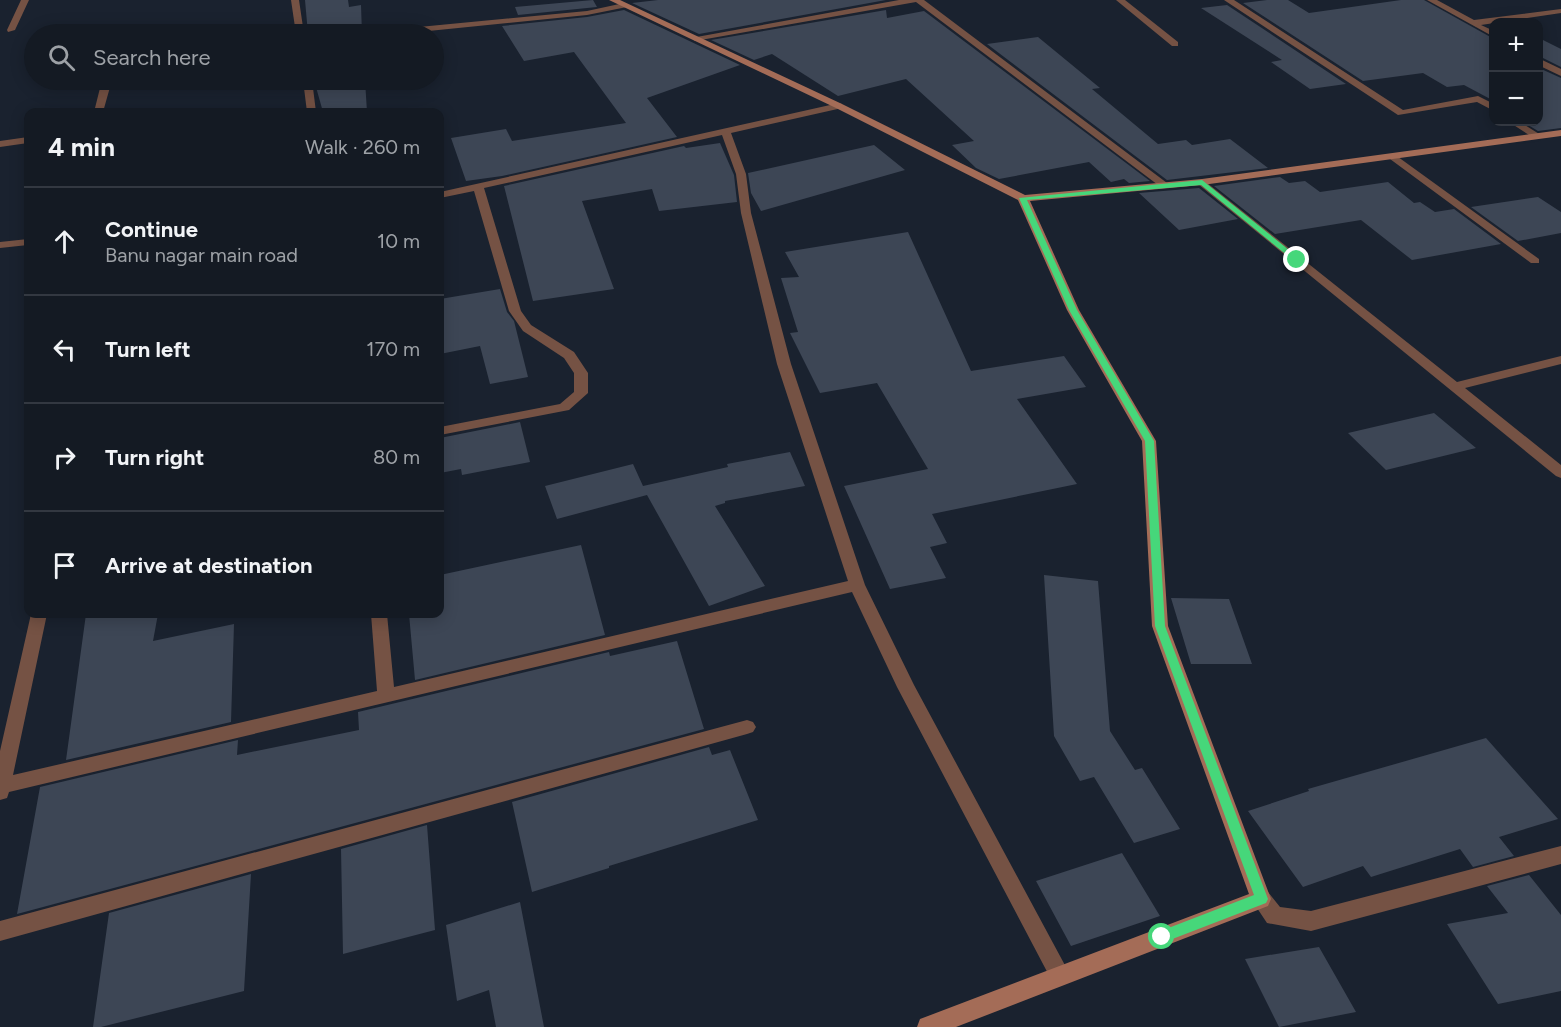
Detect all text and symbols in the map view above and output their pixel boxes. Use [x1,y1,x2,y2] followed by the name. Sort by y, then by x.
[1489,18,1543,126] map controls
[1489,18,1543,72] button: +
[24,24,444,90] search box
[45,41,78,74] icon: search
[93,44,211,71] text: Search here
[1489,72,1543,126] button: −
[48,131,115,163] text: 4 min
[305,135,420,159] text: Walk · 260 m
[105,216,198,243] text: Continue
[48,225,81,258] icon: ahead
[377,229,420,253] text: 10 m
[105,243,298,267] text: Banu nagar main road
[1283,246,1309,272] route end
[48,333,81,366] icon: left
[105,336,191,363] text: Turn left
[366,337,420,361] text: 170 m
[48,441,81,474] icon: right
[105,444,204,471] text: Turn right
[373,445,420,469] text: 80 m
[48,549,81,582] icon: arrive
[105,552,313,579] text: Arrive at destination
[1148,923,1174,949] route start

